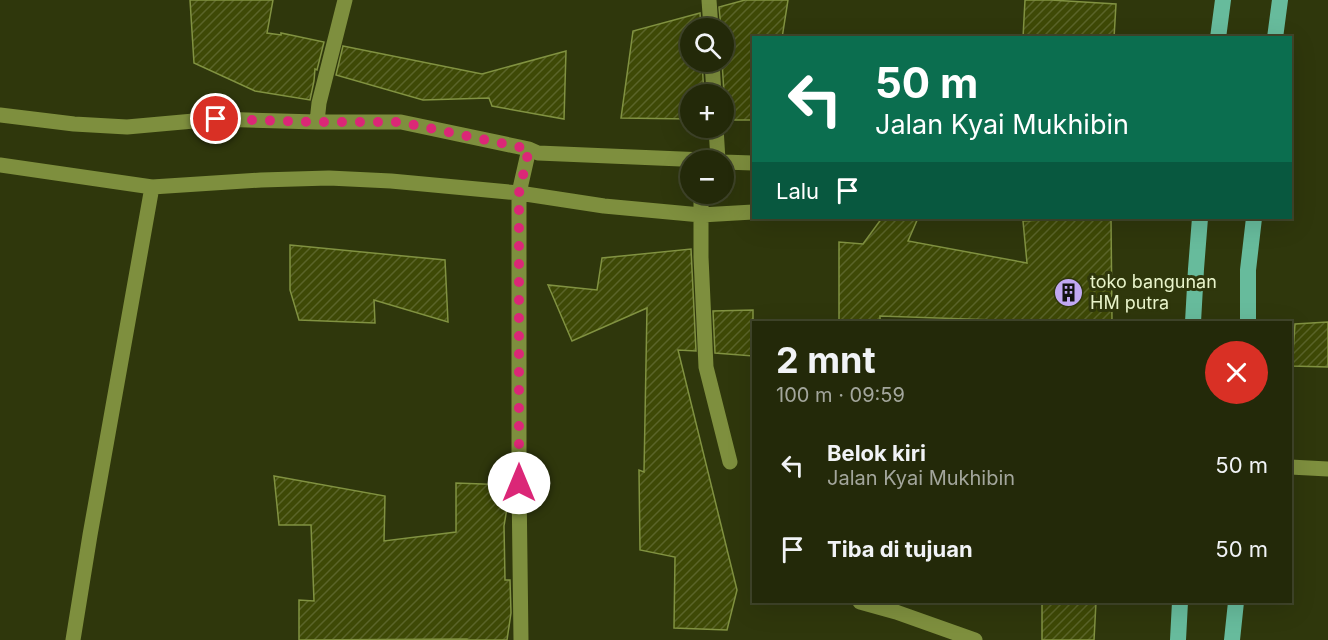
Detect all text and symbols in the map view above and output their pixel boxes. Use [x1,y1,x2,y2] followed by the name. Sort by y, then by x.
[680,18,734,204] map controls
[680,18,734,72] button: search
[875,57,978,108] text: 50 m
[776,60,854,138] icon: left
[680,84,734,138] button: +
[190,93,241,144] pin
[199,102,232,135] icon: arrive
[875,108,1129,141] text: Jalan Kyai Mukhibin
[680,150,734,204] button: −
[831,174,864,207] icon: arrive
[776,178,819,204] text: Lalu
[1090,271,1217,313] place label: toko bangunan HM putra
[1053,276,1085,308] building icon: toko bangunan HM putra
[776,338,876,382] text: 2 mnt
[1205,341,1268,404] button: close
[776,383,905,407] text: 100 m · 09:59
[827,440,926,466] text: Belok kiri
[776,449,809,482] icon: left
[487,451,551,515] position arrow
[1215,452,1268,478] text: 50 m
[827,466,1015,490] text: Jalan Kyai Mukhibin
[776,533,809,566] icon: arrive
[827,536,973,562] text: Tiba di tujuan
[1215,536,1268,562] text: 50 m

